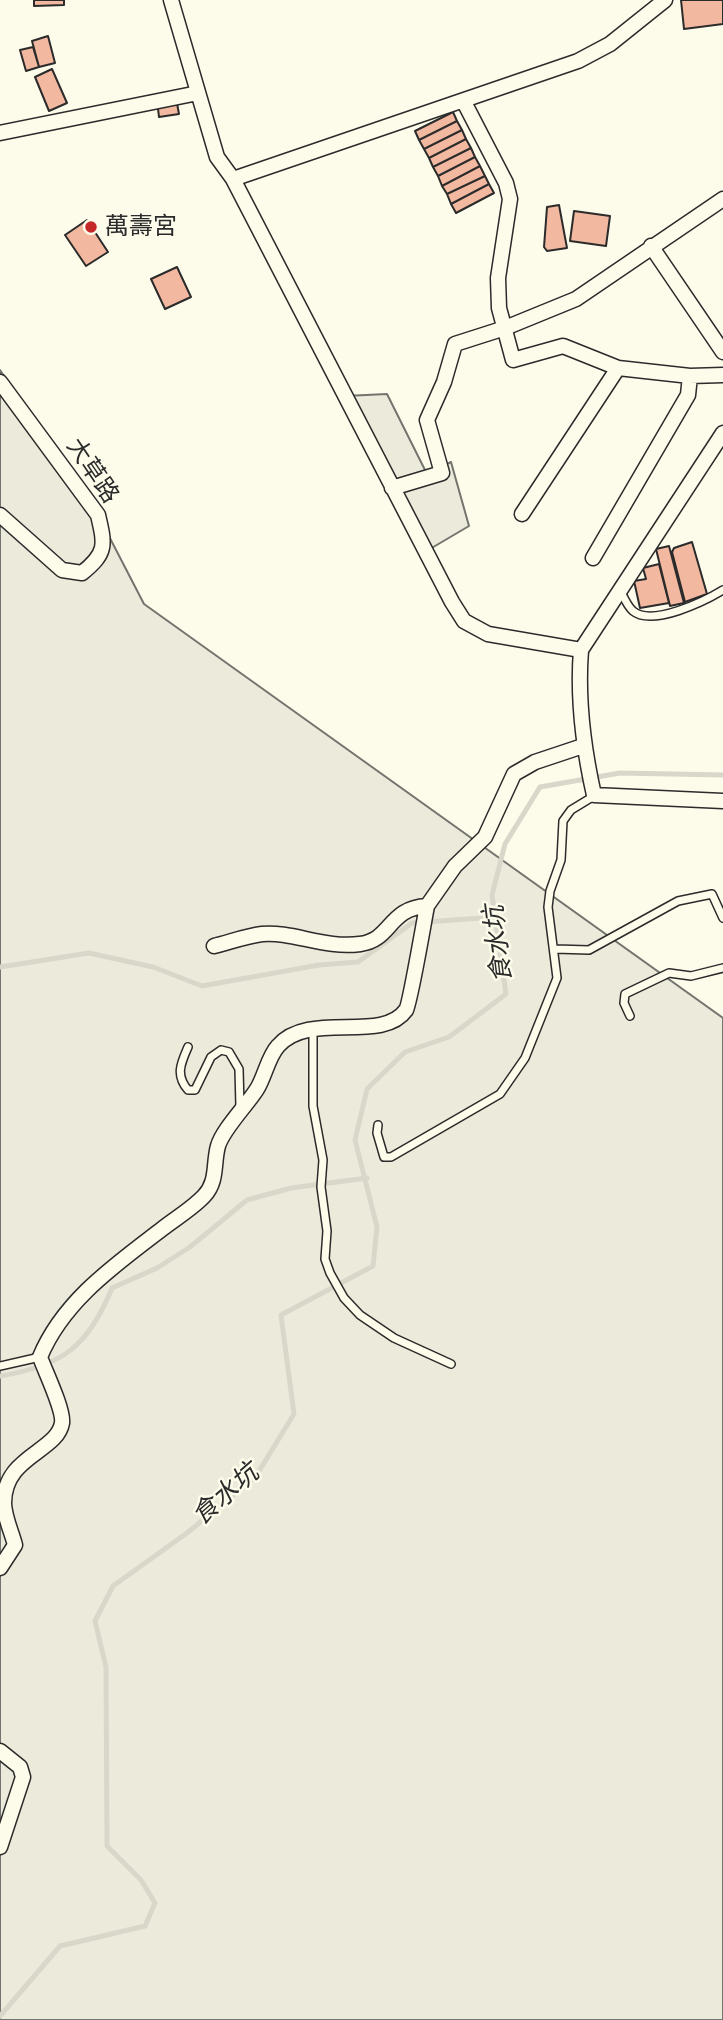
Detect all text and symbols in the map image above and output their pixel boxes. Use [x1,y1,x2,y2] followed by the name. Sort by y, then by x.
[105,213,177,241] place label: 萬壽宮
[83,219,99,235] marker: 萬壽宮
[60,433,124,509] street label: 大草路
[479,903,519,985] water label: 食水坑
[186,1458,266,1532] water label: 食水坑

